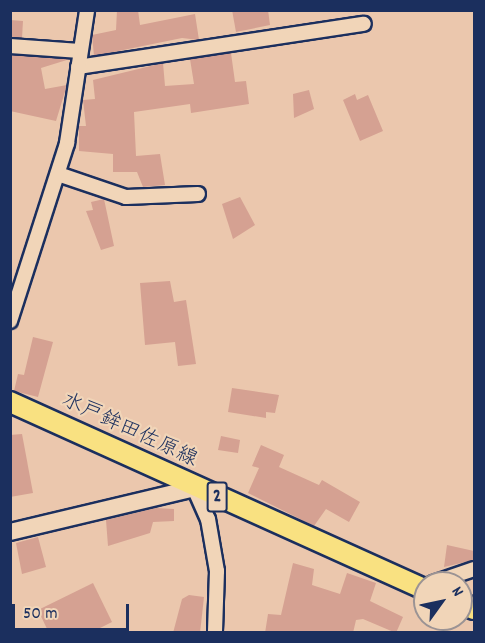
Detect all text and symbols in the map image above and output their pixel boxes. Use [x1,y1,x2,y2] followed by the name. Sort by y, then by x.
[57,389,201,473] street label: 水戸鉾田佐原線
[206,480,228,514] road number: 2
[413,571,473,631] north arrow
[445,582,469,602] text: N
[15,592,132,630] scale bar
[23,602,58,627] text: 50 m

